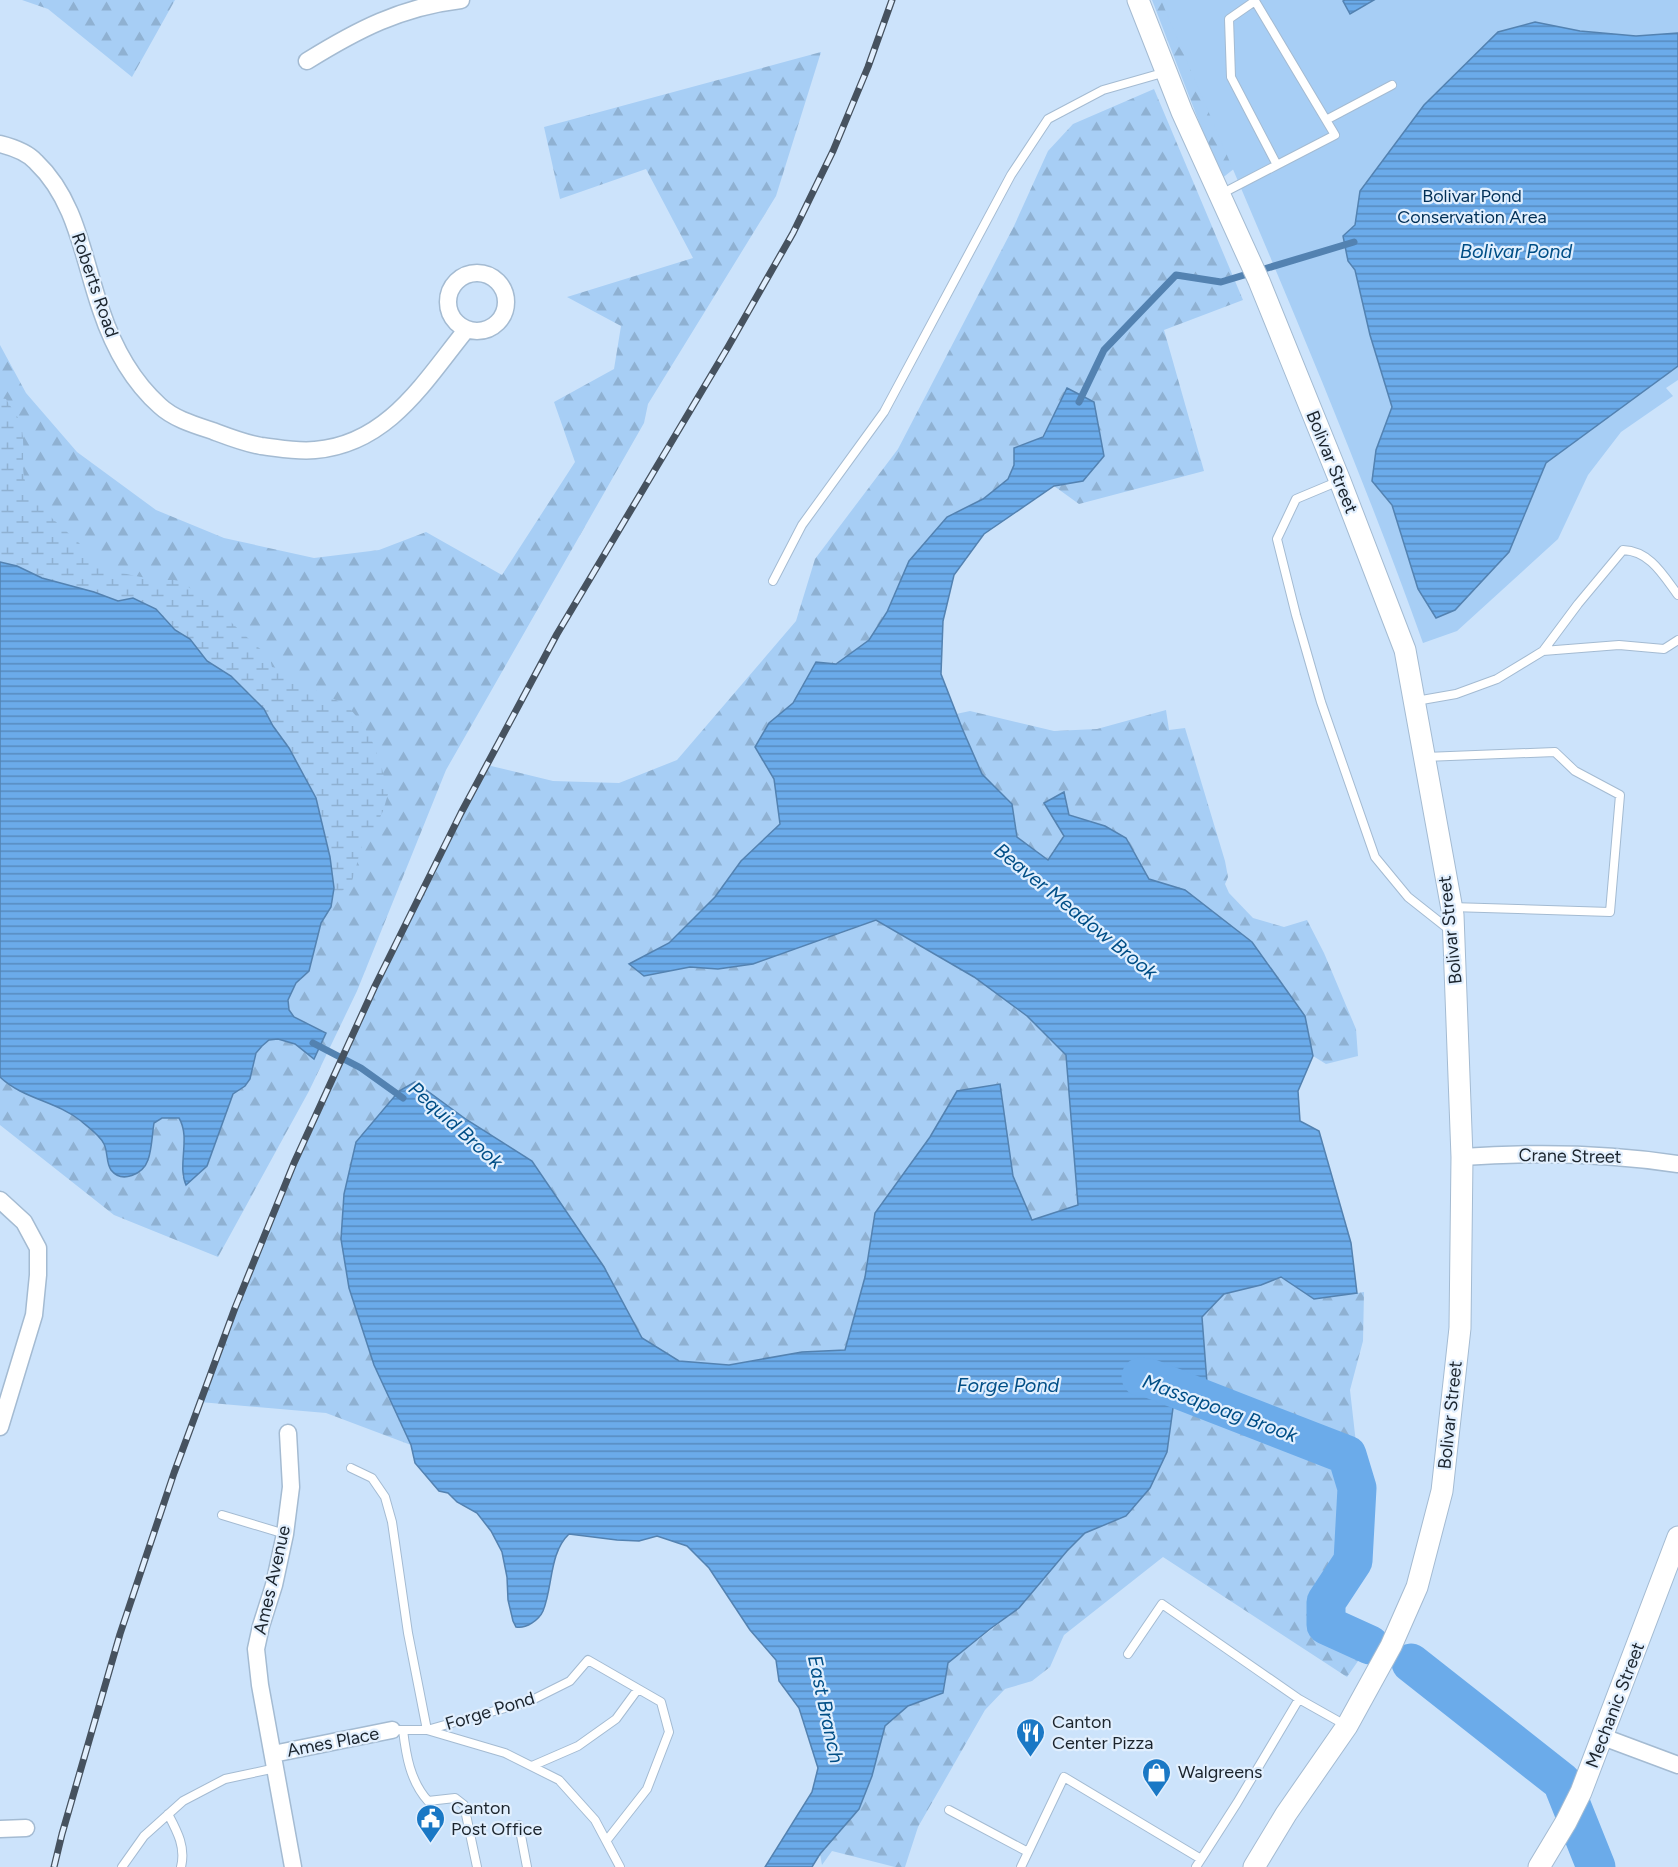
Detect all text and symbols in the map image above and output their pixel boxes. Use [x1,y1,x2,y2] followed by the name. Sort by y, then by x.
[1397,185,1547,228] park label: Bolivar Pond Conservation Area
[67,230,123,340] street label: Roberts Road
[1460,239,1573,263] water label: Bolivar Pond
[1301,407,1363,517] street label: Bolivar Street
[990,838,1163,985] water label: Beaver Meadow Brook
[1433,875,1467,985] street label: Bolivar Street
[404,1076,509,1174] water label: Pequid Brook
[1518,1144,1622,1168] street label: Crane Street
[1433,1360,1467,1470] street label: Bolivar Street
[1139,1369,1302,1448] water label: Massapoag Brook
[957,1373,1060,1397] water label: Forge Pond
[249,1523,295,1637] street label: Ames Avenue
[1581,1639,1649,1771] street label: Mechanic Street
[803,1653,849,1765] water label: East Branch
[443,1687,537,1735] street label: Forge Pond
[1052,1711,1153,1754] place label: Canton Center Pizza
[1015,1716,1047,1758] restaurant icon: Canton Center Pizza
[285,1722,381,1762] street label: Ames Place
[1141,1756,1173,1798] shop icon: Walgreens
[1178,1761,1262,1783] place label: Walgreens
[451,1797,542,1840] place label: Canton Post Office
[414,1802,446,1844] public building icon: Canton Post Office

